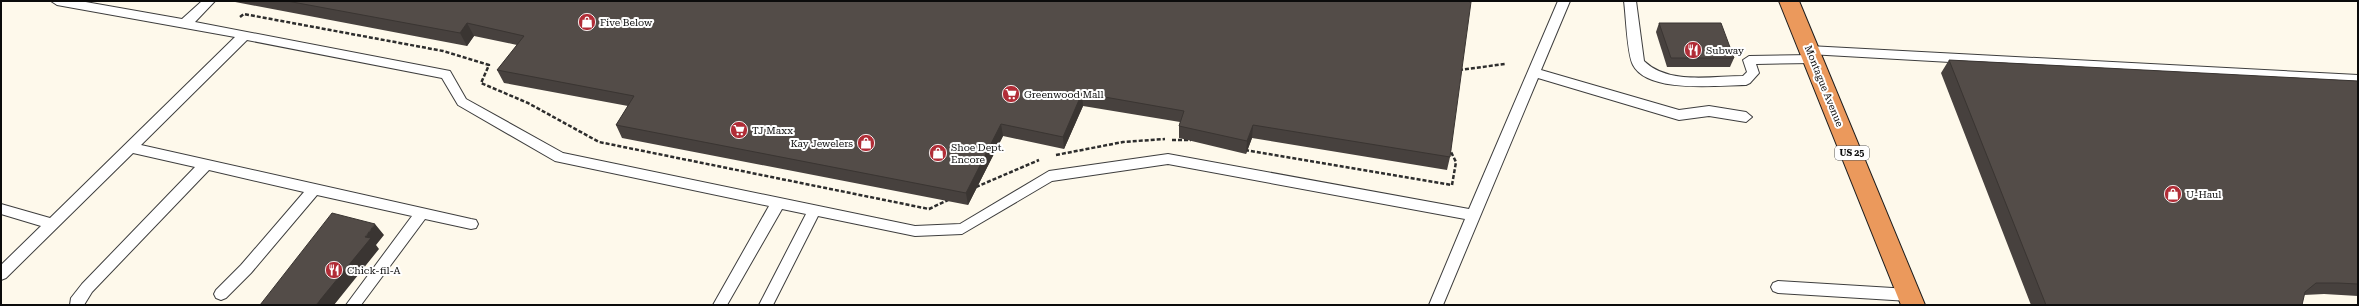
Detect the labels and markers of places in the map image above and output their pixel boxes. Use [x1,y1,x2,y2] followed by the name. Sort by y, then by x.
[577,12,597,32] shop icon: Five Below
[600,17,653,28] place label: Five Below
[1683,40,1703,60] restaurant icon: Subway
[1706,45,1744,56] place label: Subway
[1001,84,1021,104] supermarket icon: Greenwood Mall
[1024,89,1104,100] place label: Greenwood Mall
[729,120,749,140] supermarket icon: TJ Maxx
[752,125,793,136] place label: TJ Maxx
[856,133,876,153] shop icon: Kay Jewelers
[790,138,853,149] place label: Kay Jewelers
[951,142,1004,165] place label: Shoe Dept. Encore
[928,143,948,163] shop icon: Shoe Dept. Encore
[2163,184,2183,204] shop icon: U-Haul
[2186,189,2221,200] place label: U-Haul
[324,260,344,280] restaurant icon: Chick-fil-A
[347,265,401,276] place label: Chick-fil-A

